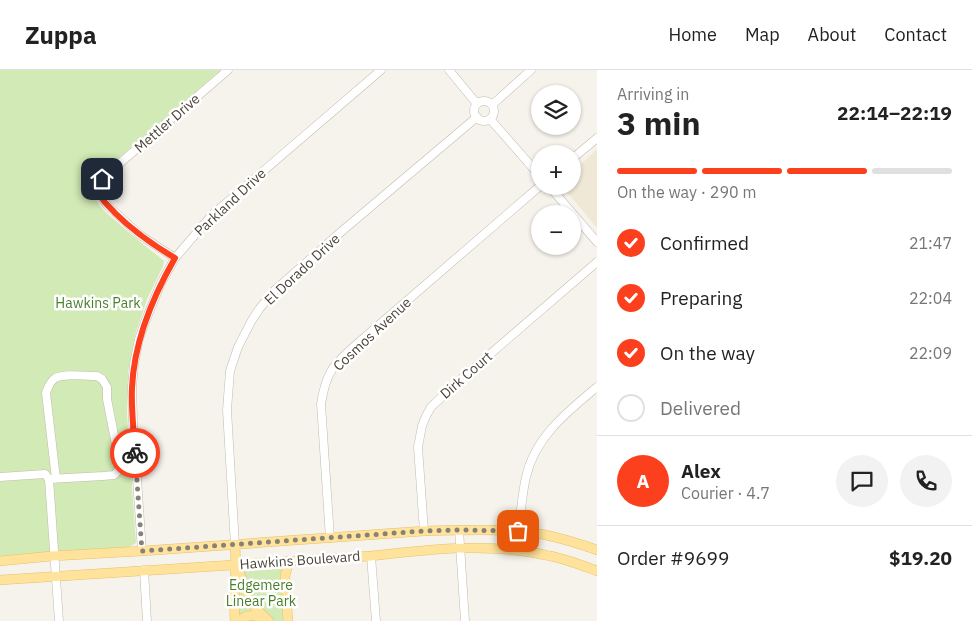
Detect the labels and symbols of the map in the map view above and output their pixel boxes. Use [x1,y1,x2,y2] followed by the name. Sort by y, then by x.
[130,89,204,156] street label: Mettler Drive
[81,158,123,200] pin
[190,164,270,240] street label: Parkland Drive
[260,229,344,309] street label: El Dorado Drive
[329,293,415,375] street label: Cosmos Avenue
[55,294,141,312] park label: Hawkins Park
[436,347,496,403] street label: Dirk Court
[110,428,160,478] courier
[497,510,539,552] pin
[239,547,361,573] street label: Hawkins Boulevard
[226,576,297,610] park label: Edgemere Linear Park

